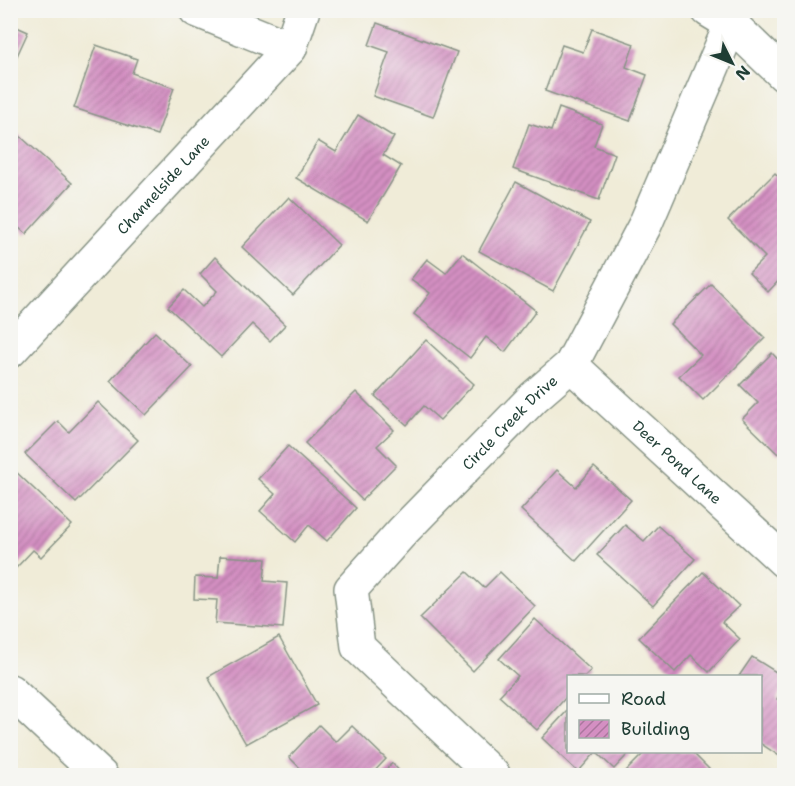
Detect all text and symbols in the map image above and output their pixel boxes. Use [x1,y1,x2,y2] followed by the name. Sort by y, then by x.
[702,33,762,93] north arrow
[731,61,755,85] text: N
[113,131,214,239] street label: Channelside Lane
[458,371,562,475] street label: Circle Creek Drive
[628,416,726,509] street label: Deer Pond Lane
[567,675,762,753] legend
[621,687,666,711] text: Road
[621,717,690,741] text: Building

